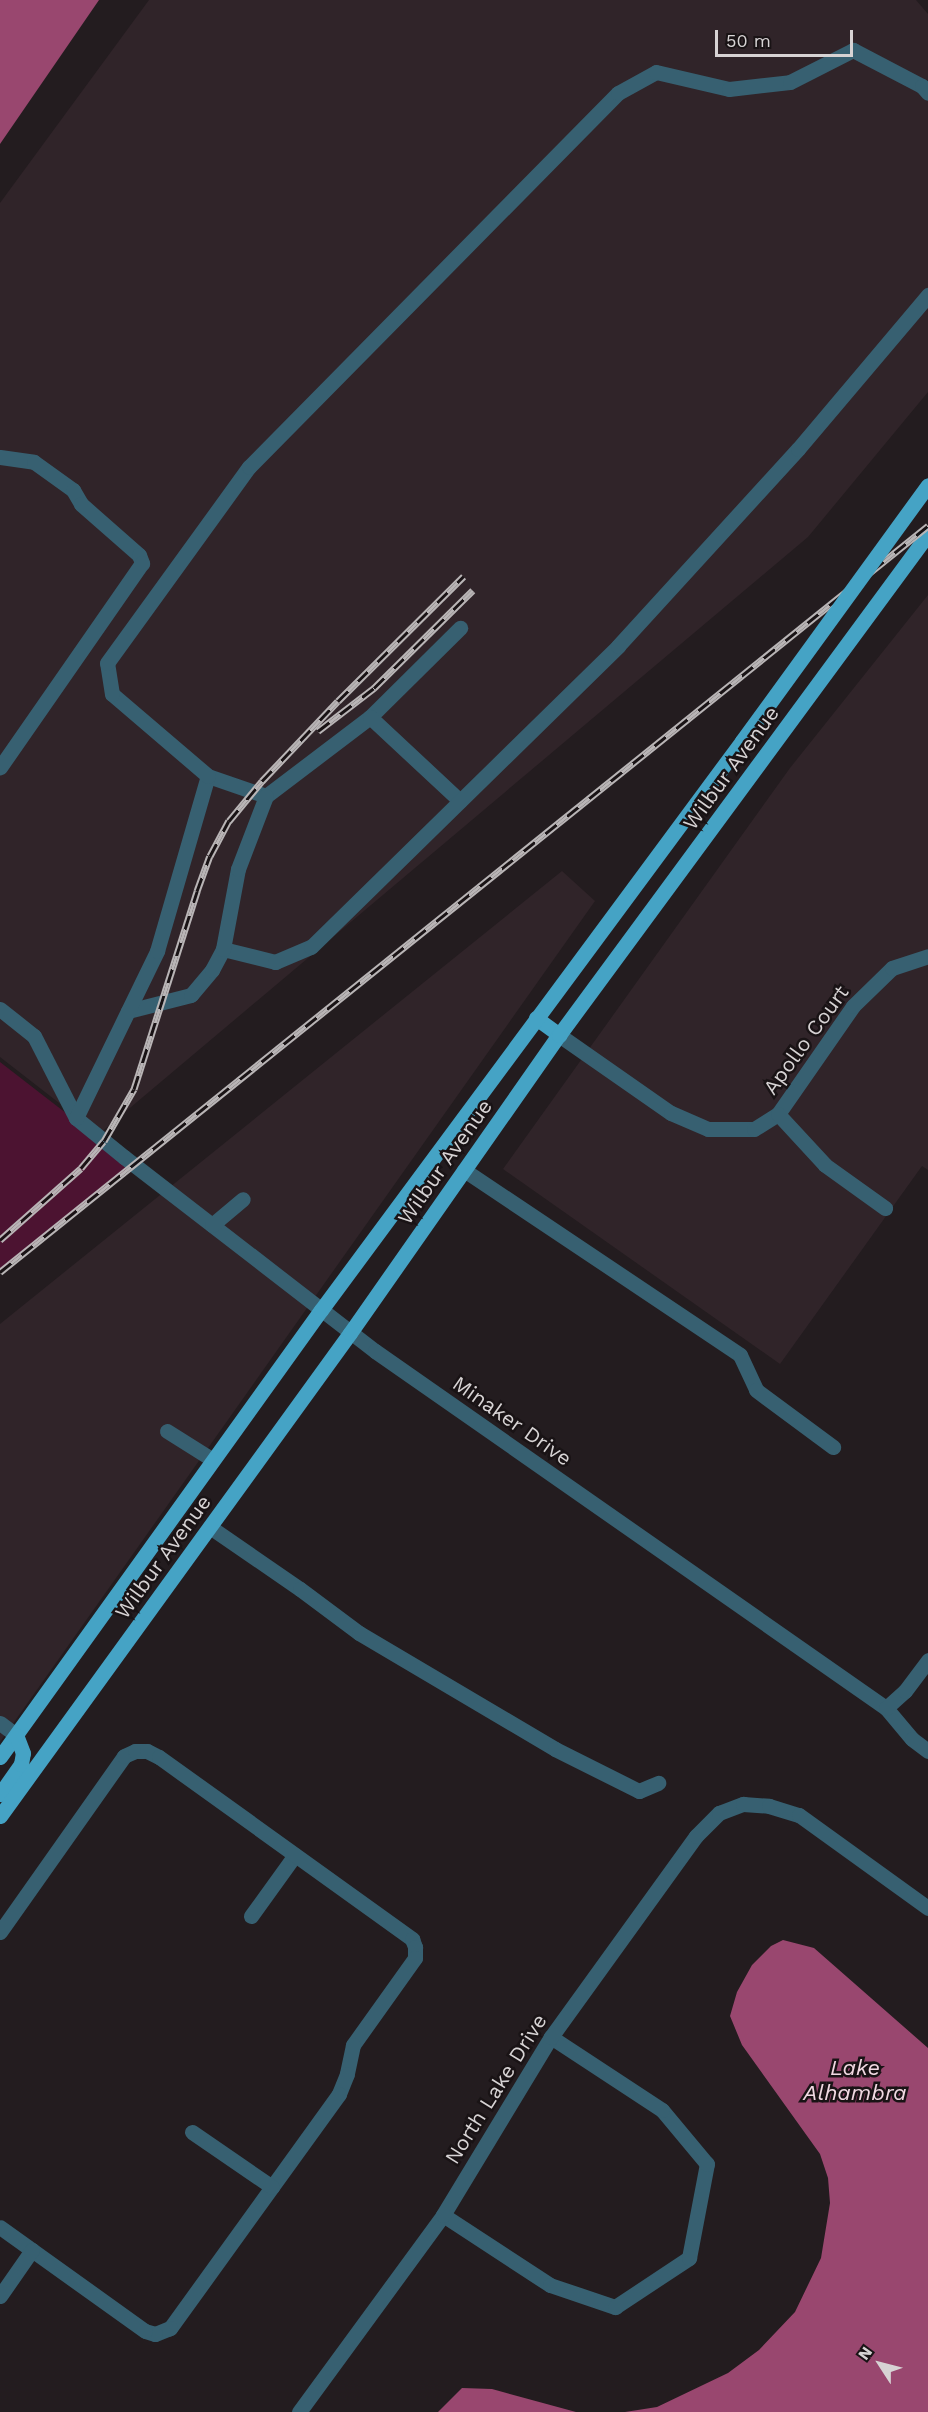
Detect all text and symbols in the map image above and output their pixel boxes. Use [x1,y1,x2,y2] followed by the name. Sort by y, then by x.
[718,18,856,56] scale bar
[726,30,771,51] text: 50 m
[677,701,785,835] street label: Wilbur Avenue
[758,980,854,1100] street label: Apollo Court
[392,1094,498,1230] street label: Wilbur Avenue
[447,1371,577,1471] street label: Minaker Drive
[109,1490,217,1624] street label: Wilbur Avenue
[440,2009,552,2169] street label: North Lake Drive
[803,2054,907,2106] water label: Lake Alhambra
[850,2334,910,2394] north arrow
[854,2343,876,2364] text: N

